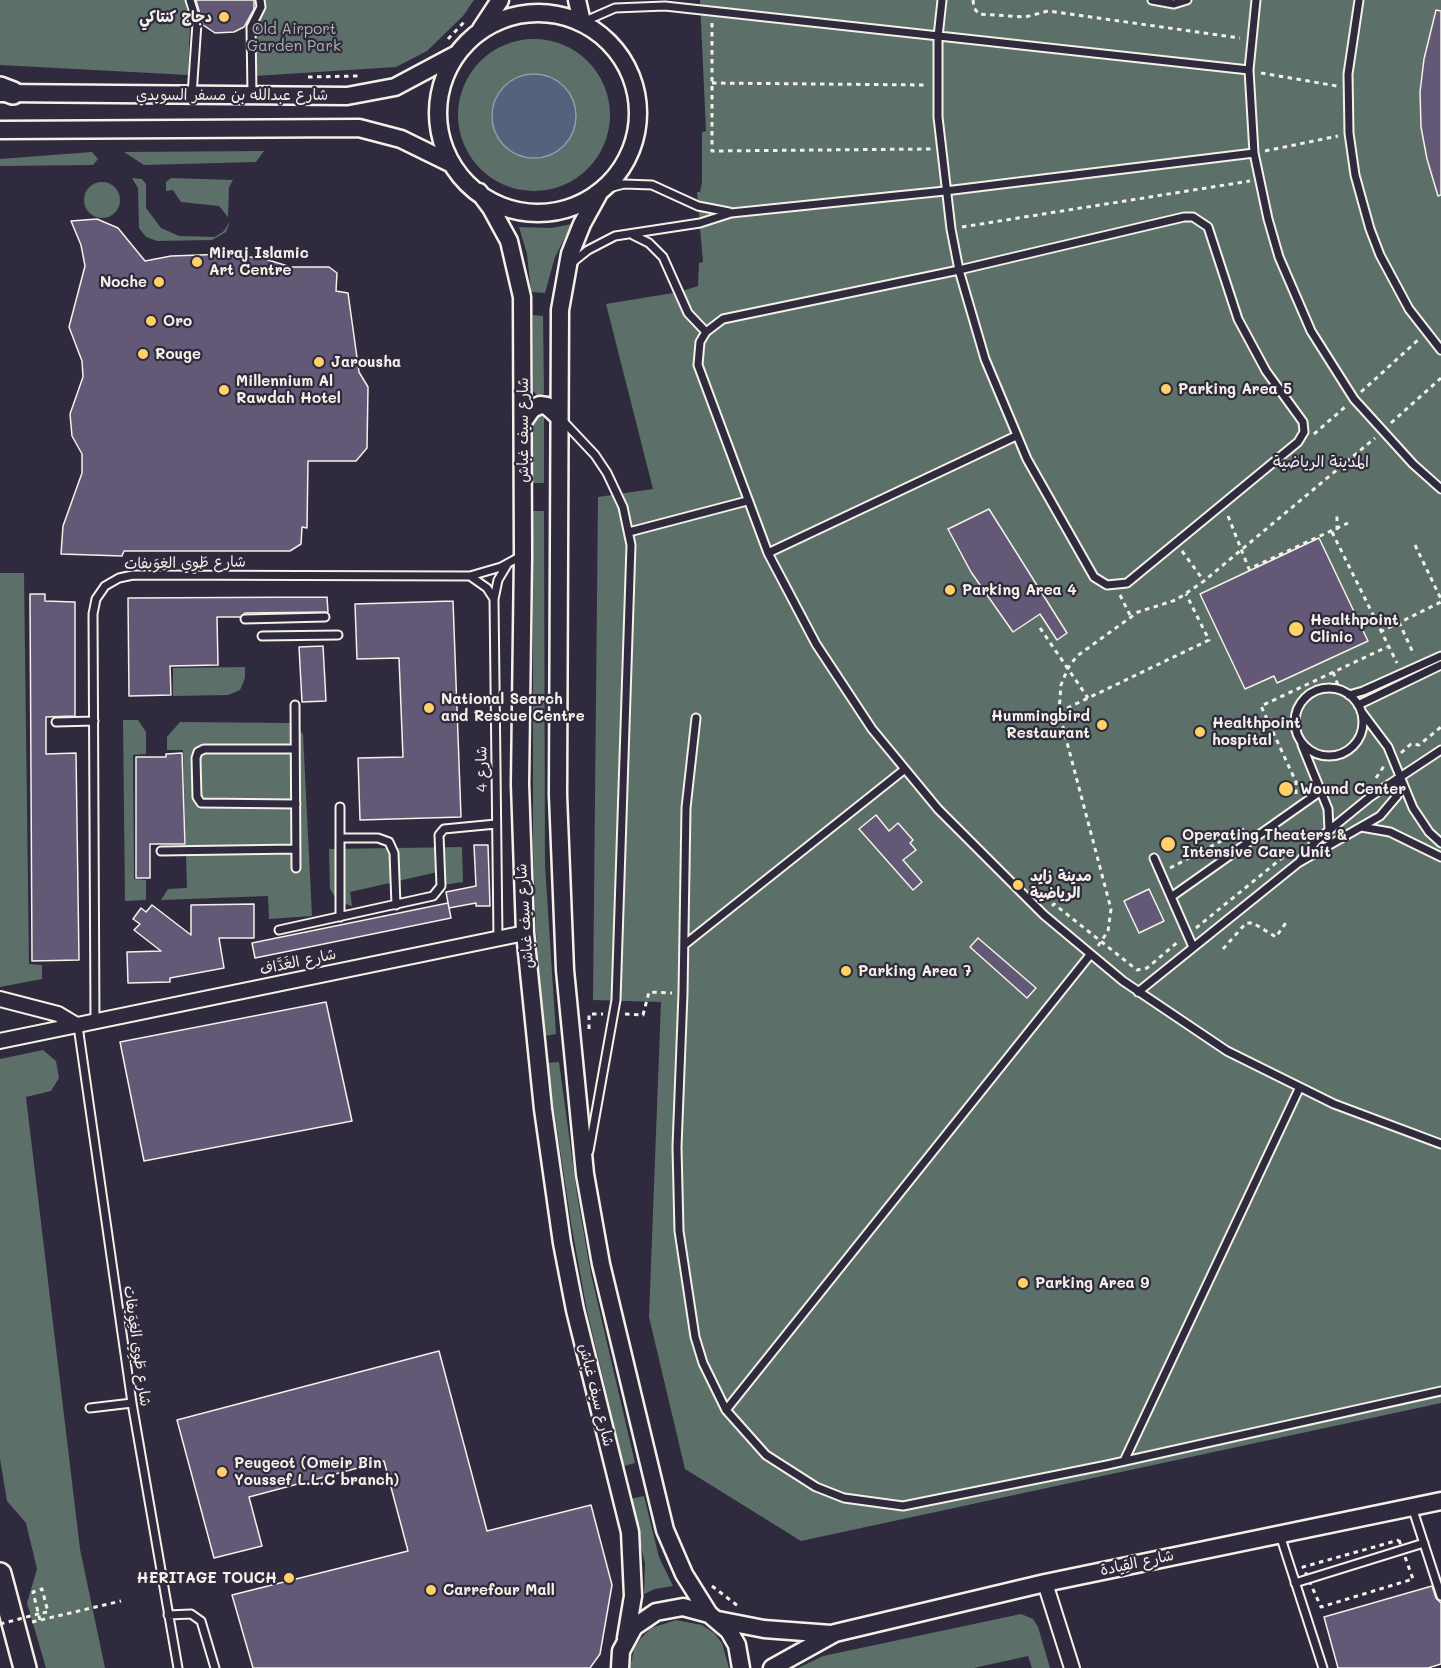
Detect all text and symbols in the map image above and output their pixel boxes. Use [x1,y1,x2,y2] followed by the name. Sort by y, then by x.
[139,8,212,26] place label: دجاج كنتاكي
[217,10,231,24] marker: دجاج كنتاكي
[247,20,341,55] park label: Old Airport Garden Park
[136,86,328,104] street label: شارع عبدالله بن مسفر السويدي
[209,244,309,279] place label: Miraj Islamic Art Centre
[190,255,204,269] marker: Miraj Islamic Art Centre
[100,273,147,291] place label: Noche
[152,275,166,289] marker: Noche
[163,312,192,330] place label: Oro
[144,314,158,328] marker: Oro
[155,345,201,363] place label: Rouge
[136,347,150,361] marker: Rouge
[331,353,401,371] place label: Jarousha
[312,355,326,369] marker: Jarousha
[236,372,341,407] place label: Millennium Al Rawdah Hotel
[514,377,532,483] street label: شارع سيف غباش
[1178,380,1292,398] place label: Parking Area 5
[1159,382,1173,396] marker: Parking Area 5
[217,383,231,397] marker: Millennium Al Rawdah Hotel
[1273,452,1369,472] district label: المدينة الرياضية
[124,553,246,573] street label: شارع طَوِي الغِوَيفات
[962,581,1077,599] place label: Parking Area 4
[943,583,957,597] marker: Parking Area 4
[1310,611,1399,646] place label: Healthpoint Clinic
[1287,620,1305,638] marker: Healthpoint Clinic
[441,690,585,725] place label: National Search and Rescue Centre
[422,701,436,715] marker: National Search and Rescue Centre
[991,707,1090,742] place label: Hummingbird Restaurant
[1212,714,1301,749] place label: Healthpoint hospital
[1095,718,1109,732] marker: Hummingbird Restaurant
[1193,725,1207,739] marker: Healthpoint hospital
[473,746,491,792] street label: شارع 4
[1277,780,1295,798] marker: Wound Center
[1300,780,1406,798] place label: Wound Center
[1182,826,1348,861] place label: Operating Theaters & Intensive Care Unit
[1159,835,1177,853] marker: Operating Theaters & Intensive Care Unit
[512,863,538,969] street label: شارع سيف غباش
[1030,867,1092,902] place label: مدينة زايد الرياضية
[1011,878,1025,892] marker: مدينة زايد الرياضية
[258,945,338,979] street label: شارع الغَدَّاف
[858,962,972,980] place label: Parking Area 7
[839,964,853,978] marker: Parking Area 7
[1035,1274,1149,1292] place label: Parking Area 9
[1016,1276,1030,1290] marker: Parking Area 9
[120,1284,154,1408] street label: شارع طَوِي الغِوَيفات
[575,1342,617,1448] street label: شارع سيف غباش
[234,1454,399,1489] place label: Peugeot (Omeir Bin Youssef L.L.C branch)
[215,1465,229,1479] marker: Peugeot (Omeir Bin Youssef L.L.C branch)
[1098,1546,1176,1580] street label: شارع القِيادة
[137,1569,277,1587] place label: HERITAGE TOUCH
[282,1571,296,1585] marker: HERITAGE TOUCH
[443,1581,555,1599] place label: Carrefour Mall
[424,1583,438,1597] marker: Carrefour Mall

